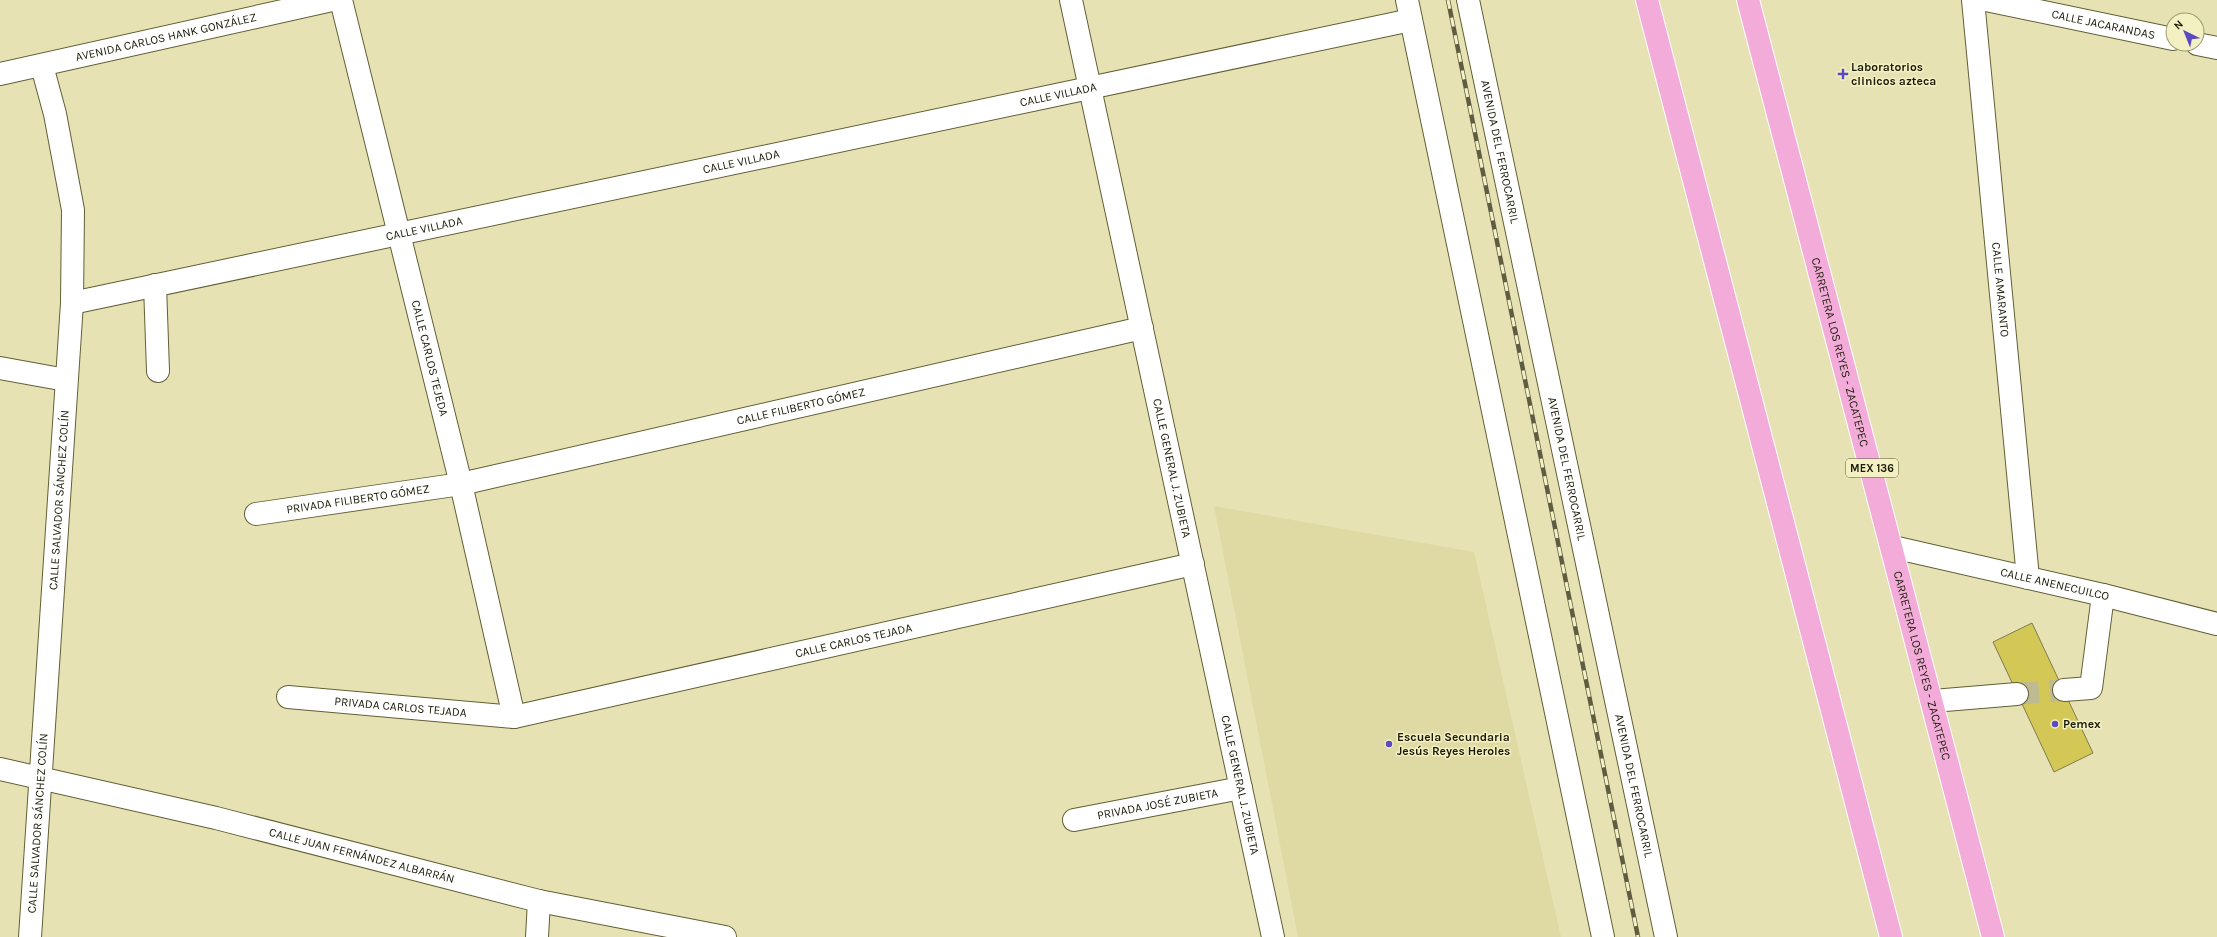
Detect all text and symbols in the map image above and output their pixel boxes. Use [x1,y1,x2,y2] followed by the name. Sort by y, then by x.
[2050,7,2157,42] street label: CALLE JACARANDAS
[74,10,258,64] street label: AVENIDA CARLOS HANK GONZÁLEZ
[2165,12,2205,52] north arrow
[2171,18,2186,32] text: N
[1851,60,1936,88] place label: Laboratorios clinicos azteca
[1838,69,1848,79] marker: Laboratorios clinicos azteca
[1478,79,1522,225] street label: AVENIDA DEL FERROCARRIL
[1018,80,1098,110] street label: CALLE VILLADA
[701,147,781,176] street label: CALLE VILLADA
[384,214,464,243] street label: CALLE VILLADA
[1989,242,2012,338] street label: CALLE AMARANTO
[1809,256,1872,448] street label: CARRETERA LOS REYES - ZACATEPEC
[409,299,451,418] street label: CALLE CARLOS TEJEDA
[735,385,867,428] street label: CALLE FILIBERTO GÓMEZ
[1545,396,1589,542] street label: AVENIDA DEL FERROCARRIL
[1150,397,1194,539] street label: CALLE GENERAL J. ZUBIETA
[46,409,72,590] street label: CALLE SALVADOR SÁNCHEZ COLÍN
[1846,459,1898,477] road number: MEX 136
[285,482,431,516] street label: PRIVADA FILIBERTO GÓMEZ
[1999,565,2111,603] street label: CALLE ANENECUILCO
[1891,569,1953,762] street label: CARRETERA LOS REYES - ZACATEPEC
[794,620,914,660] street label: CALLE CARLOS TEJADA
[334,694,467,720] street label: PRIVADA CARLOS TEJADA
[1612,713,1656,859] street label: AVENIDA DEL FERROCARRIL
[1218,714,1262,856] street label: CALLE GENERAL J. ZUBIETA
[2063,717,2101,731] place label: Pemex
[2050,719,2060,729] marker: Pemex
[1397,730,1510,758] place label: Escuela Secundaria Jesús Reyes Heroles
[25,733,50,914] street label: CALLE SALVADOR SÁNCHEZ COLÍN
[1384,739,1394,749] marker: Escuela Secundaria Jesús Reyes Heroles
[1096,786,1219,822] street label: PRIVADA JOSÉ ZUBIETA
[268,825,456,886] street label: CALLE JUAN FERNÁNDEZ ALBARRÁN

